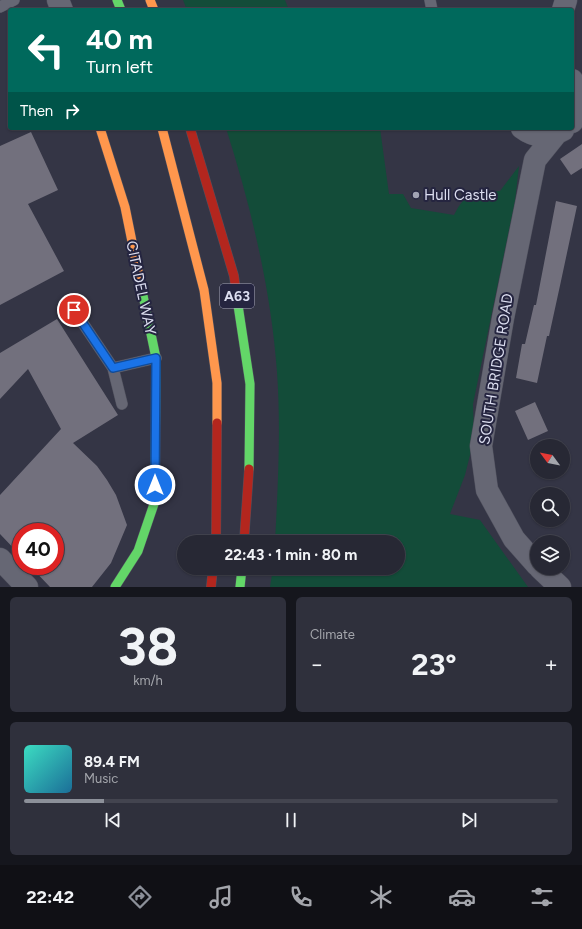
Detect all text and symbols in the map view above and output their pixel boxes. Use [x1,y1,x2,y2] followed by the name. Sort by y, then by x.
[86,22,153,56] text: 40 m
[20,24,72,76] icon: left
[86,56,153,78] text: Turn left
[61,100,83,122] icon: right
[20,102,53,120] text: Then
[424,186,497,204] place label: Hull Castle
[411,190,421,200] marker: Hull Castle
[122,239,160,337] street label: CITADEL WAY
[220,284,254,308] road number: A63
[475,292,517,446] street label: SOUTH BRIDGE ROAD
[57,293,91,327] pin
[63,299,85,321] icon: arrive
[530,439,570,479] north arrow
[530,439,570,575] map controls
[134,464,176,506] position arrow
[530,487,570,527] button: search
[12,523,64,575] speed limit sign: 40
[530,535,570,575] button: layers
[225,546,357,564] text: 22:43 · 1 min · 80 m
[118,616,178,678] text: 38
[310,627,355,642] text: Climate
[411,646,457,683] text: 23°
[310,651,324,678] text: −
[544,651,558,678] text: +
[133,673,163,688] text: km/h
[84,753,140,771] text: 89.4 FM
[84,771,118,786] text: Music
[102,809,124,831] icon: previous
[280,809,302,831] icon: pause
[458,809,480,831] icon: next
[126,883,154,911] icon: directions
[207,883,235,911] icon: music
[287,883,315,911] icon: phone
[367,883,395,911] icon: climate
[448,883,476,911] icon: car
[528,883,556,911] icon: filters
[26,886,74,908] text: 22:42

